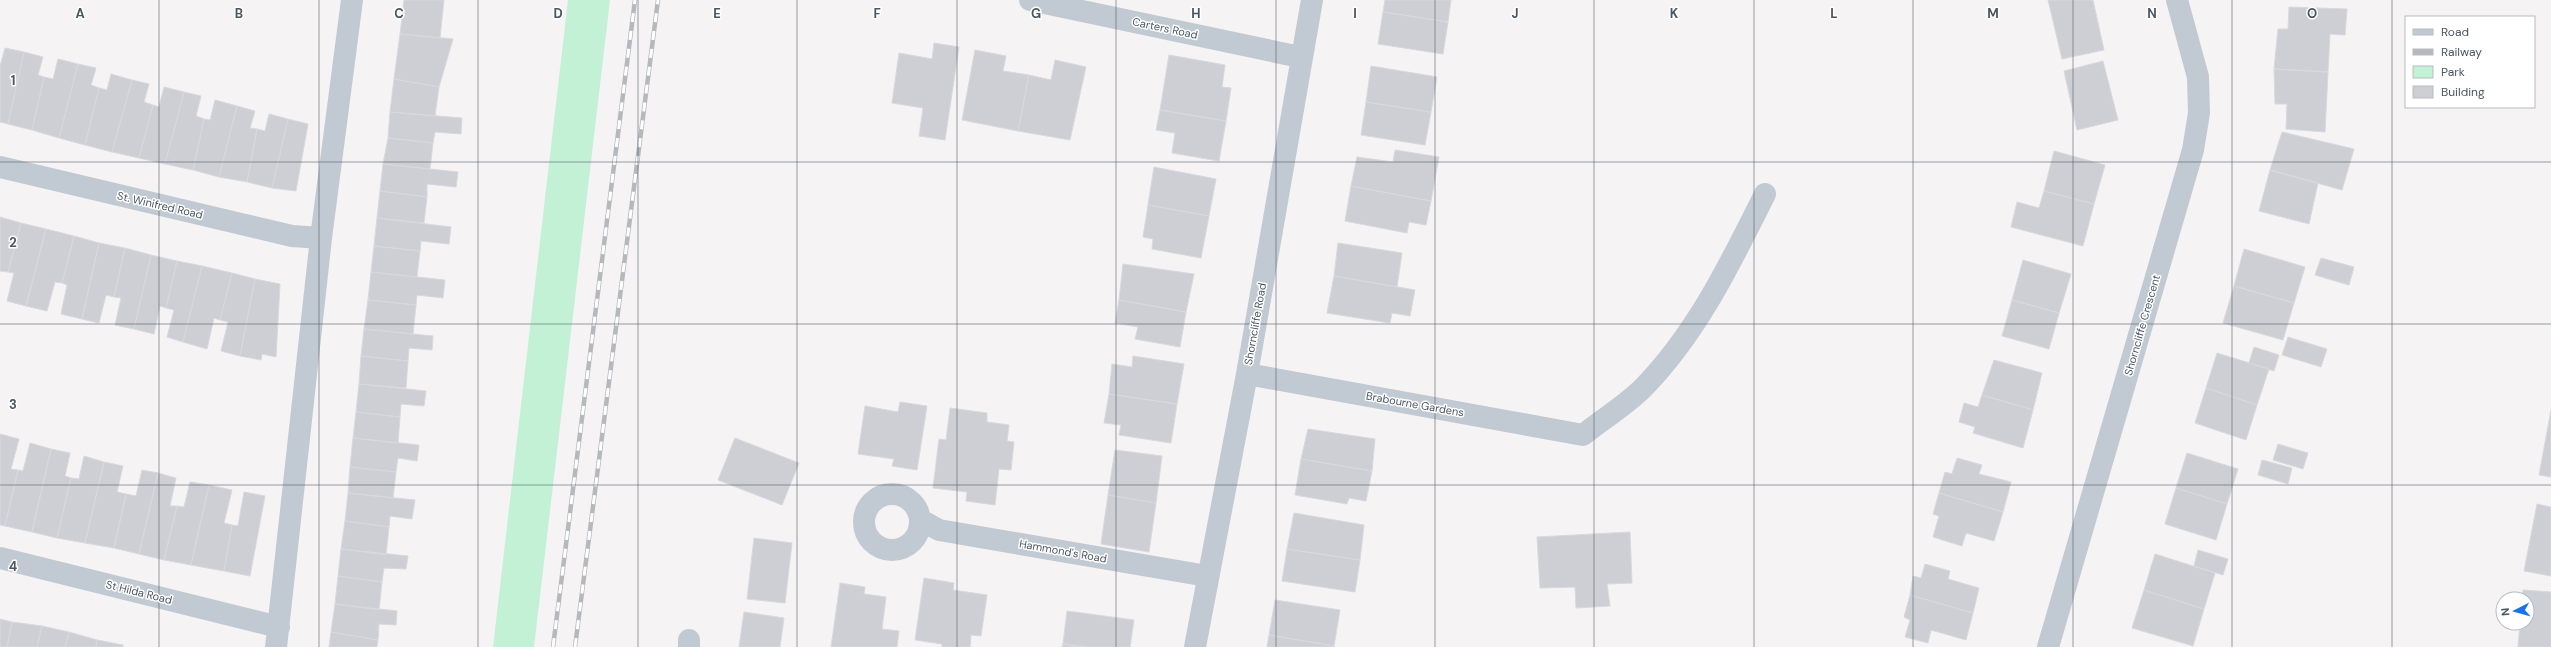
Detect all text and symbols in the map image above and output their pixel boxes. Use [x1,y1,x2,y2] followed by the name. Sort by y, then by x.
[75,5,85,22] text: A
[235,5,243,22] text: B
[394,5,404,22] text: C
[553,5,563,22] text: D
[713,5,721,22] text: E
[873,5,881,22] text: F
[1031,5,1041,22] text: G
[1191,5,1201,22] text: H
[1353,5,1357,22] text: I
[1511,5,1519,22] text: J
[1670,5,1679,22] text: K
[1830,5,1838,22] text: L
[1987,5,1999,22] text: M
[2147,5,2157,22] text: N
[2307,5,2317,22] text: O
[1131,14,1199,42] street label: Carters Road
[2405,16,2535,108] legend
[2441,24,2469,40] text: Road
[2441,44,2482,60] text: Railway
[2441,64,2465,80] text: Park
[11,72,15,89] text: 1
[2441,84,2485,100] text: Building
[116,188,204,222] street label: St. Winifred Road
[9,234,17,251] text: 2
[2121,273,2163,377] street label: Shorncliffe Crescent
[1241,282,1269,366] street label: Shorncliffe Road
[1365,388,1465,420] street label: Brabourne Gardens
[9,396,17,413] text: 3
[1018,536,1108,566] street label: Hammond's Road
[9,558,17,575] text: 4
[104,577,174,607] street label: St Hilda Road
[2495,591,2535,631] north arrow
[2498,607,2512,617] text: N

